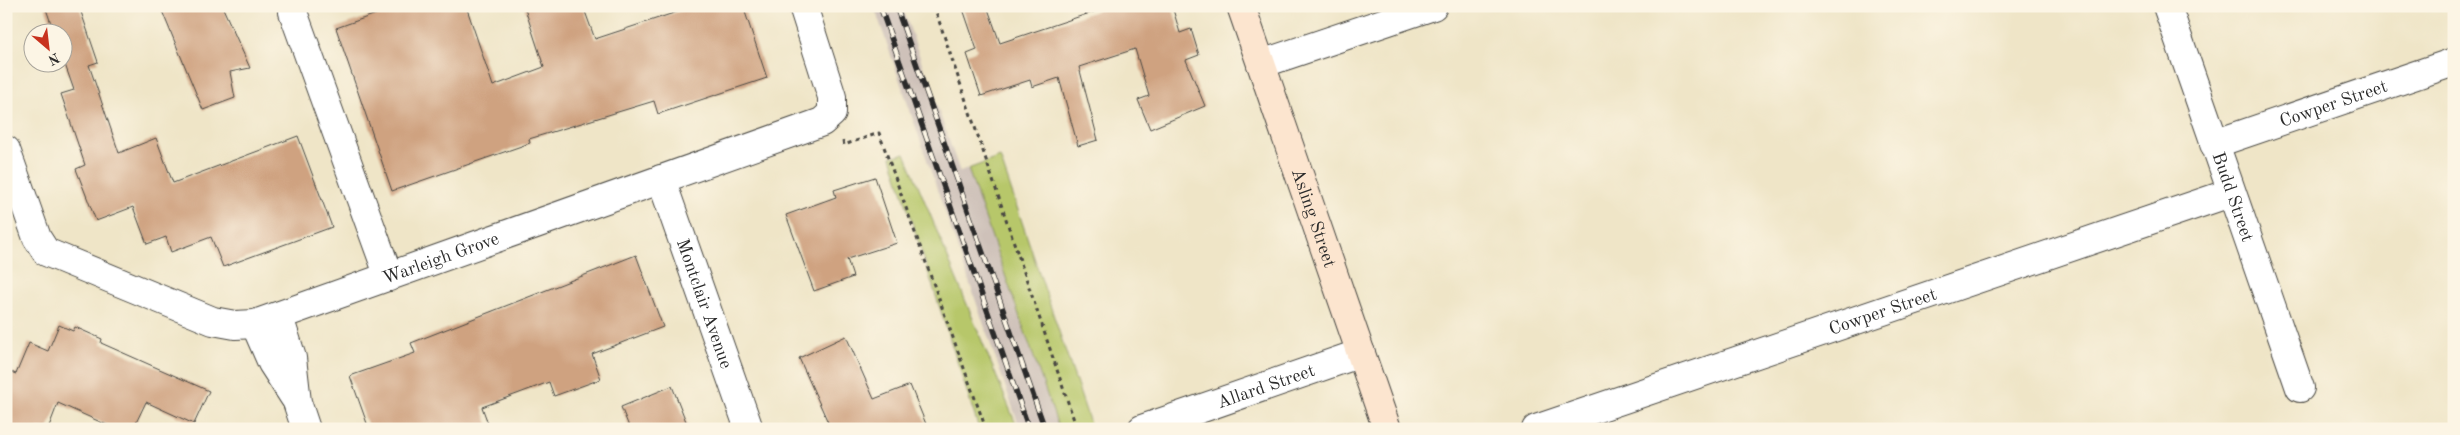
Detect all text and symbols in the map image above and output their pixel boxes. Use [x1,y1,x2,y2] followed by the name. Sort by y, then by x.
[22,22,72,72] north arrow
[45,50,62,67] text: N
[2277,78,2390,131] street label: Cowper Street
[2209,150,2256,244] street label: Budd Street
[1288,166,1339,270] street label: Asling Street
[380,230,501,288] street label: Warleigh Grove
[673,237,735,371] street label: Montclair Avenue
[1827,285,1939,339] street label: Cowper Street
[1215,362,1317,412] street label: Allard Street

